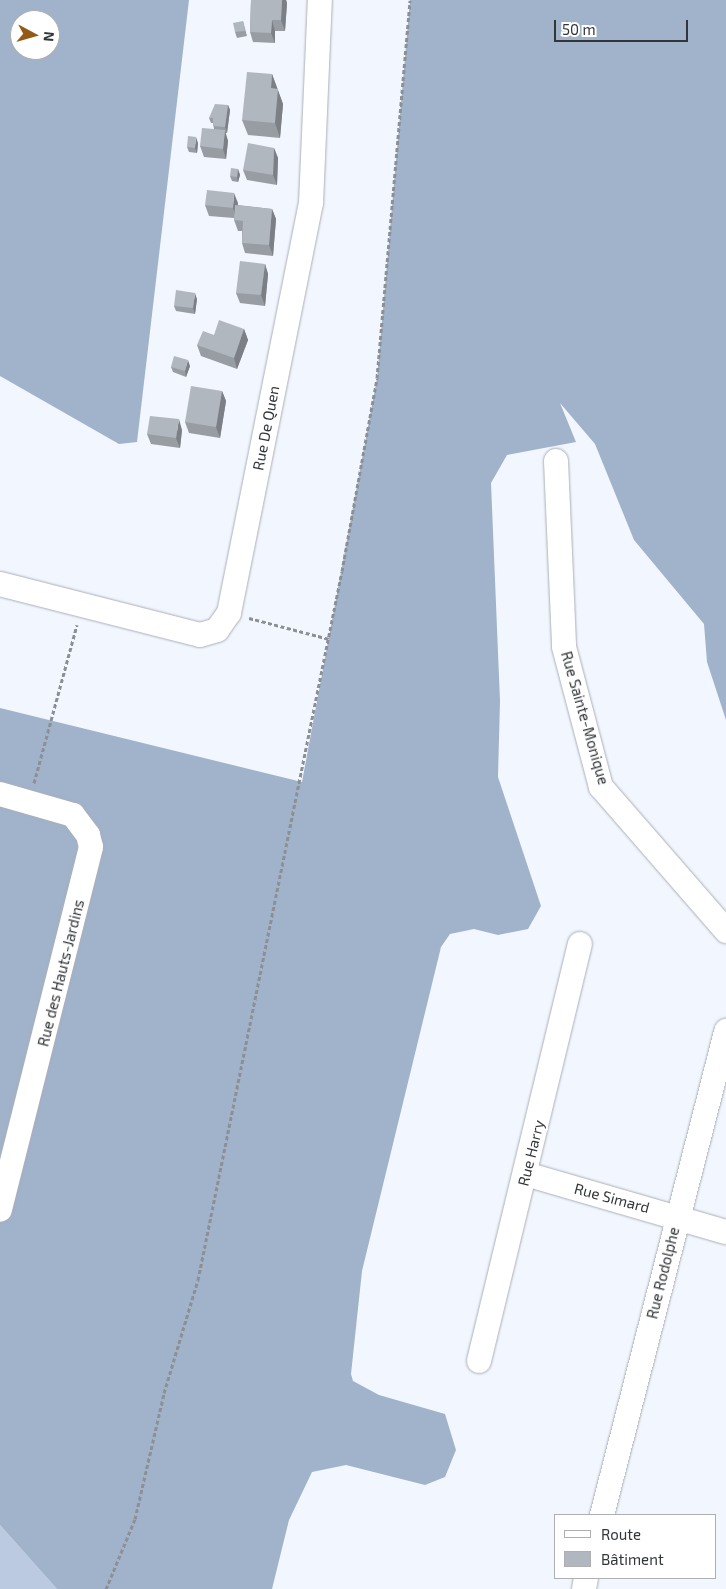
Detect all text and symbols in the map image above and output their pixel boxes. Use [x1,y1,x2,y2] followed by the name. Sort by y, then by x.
[10,10,60,60] north arrow
[556,10,690,42] scale bar
[562,20,596,38] text: 50 m
[40,31,58,42] text: N
[249,384,283,472] street label: Rue De Quen
[557,649,613,787] street label: Rue Sainte-Monique
[34,898,88,1048] street label: Rue des Hauts-Jardins
[514,1118,548,1188] street label: Rue Harry
[572,1179,652,1217] street label: Rue Simard
[643,1225,683,1321] street label: Rue Rodolphe
[554,1514,716,1579] legend
[601,1525,641,1543] text: Route
[601,1550,664,1568] text: Bâtiment

